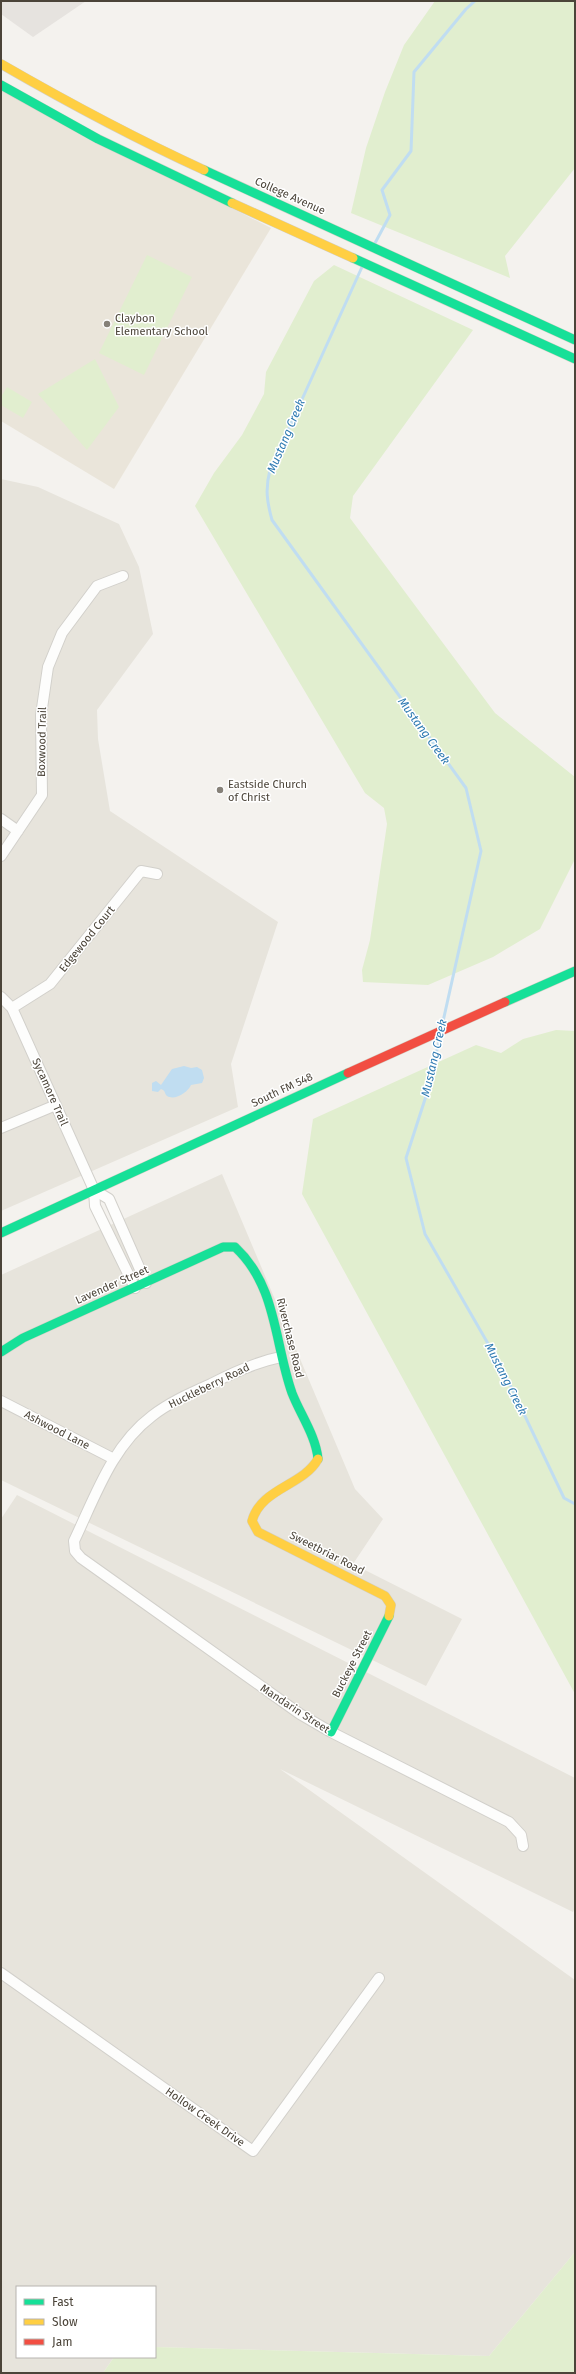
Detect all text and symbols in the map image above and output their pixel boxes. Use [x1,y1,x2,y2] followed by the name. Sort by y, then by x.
[253,175,327,217] street label: College Avenue
[115,312,208,338] place label: Claybon Elementary School
[102,319,112,329] marker: Claybon Elementary School
[264,396,308,475] water label: Mustang Creek
[395,695,453,768] water label: Mustang Creek
[35,707,49,777] street label: Boxwood Trail
[228,778,307,804] place label: Eastside Church of Christ
[215,785,225,795] marker: Eastside Church of Christ
[56,903,118,975] street label: Edgewood Court
[418,1017,450,1098] water label: Mustang Creek
[29,1056,71,1128] street label: Sycamore Trail
[249,1070,315,1110] street label: South FM 548
[73,1263,151,1307] street label: Lavender Street
[274,1297,306,1379] street label: Riverchase Road
[482,1341,530,1418] water label: Mustang Creek
[166,1361,252,1411] street label: Huckleberry Road
[22,1408,92,1452] street label: Ashwood Lane
[287,1529,367,1577] street label: Sweetbriar Road
[329,1628,375,1700] street label: Buckeye Street
[258,1682,332,1736] street label: Mandarin Street
[163,2085,247,2149] street label: Hollow Creek Drive
[16,2286,156,2358] legend
[52,2295,74,2309] text: Fast
[52,2315,78,2329] text: Slow
[52,2335,72,2349] text: Jam

